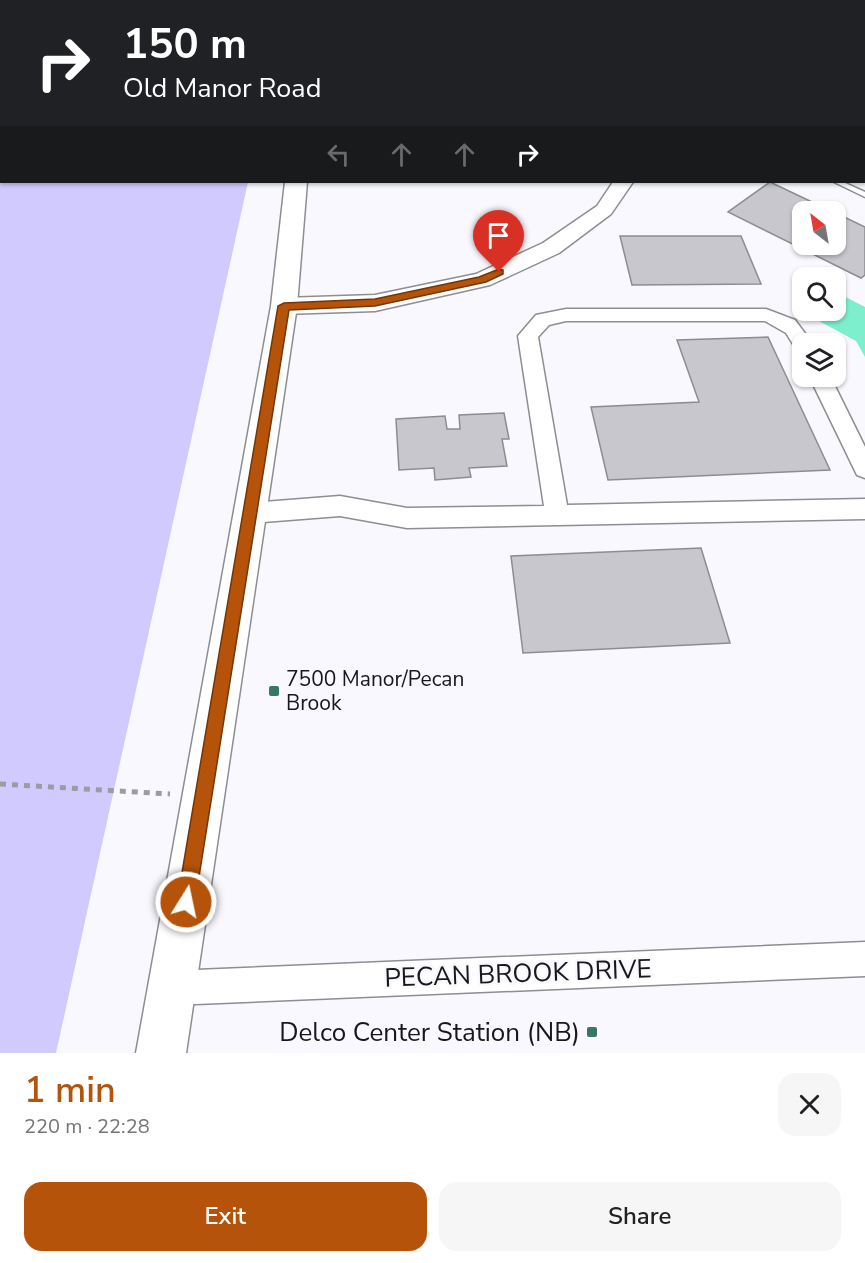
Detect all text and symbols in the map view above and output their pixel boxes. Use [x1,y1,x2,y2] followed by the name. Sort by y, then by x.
[123,16,247,73] text: 150 m
[24,24,102,102] icon: right
[123,70,321,107] text: Old Manor Road
[322,138,355,171] icon: left
[385,138,418,171] icon: ahead
[448,138,481,171] icon: ahead
[511,138,544,171] icon: right
[792,201,846,255] north arrow
[792,201,846,387] map controls
[473,210,524,272] pin
[482,219,515,252] icon: arrive
[792,267,846,321] button: search
[792,333,846,387] button: layers
[286,665,464,717] place label: 7500 Manor/Pecan Brook
[267,684,281,698] marker: 7500 Manor/Pecan Brook
[154,870,218,934] position arrow
[384,951,652,996] street label: PECAN BROOK DRIVE
[279,1015,580,1050] place label: Delco Center Station (NB)
[585,1025,599,1039] marker: Delco Center Station (NB)
[24,1066,116,1115] text: 1 min
[778,1073,841,1136] button: close
[24,1113,150,1140] text: 220 m · 22:28
[24,1182,427,1251] button: Exit
[439,1182,841,1251] button: Share

